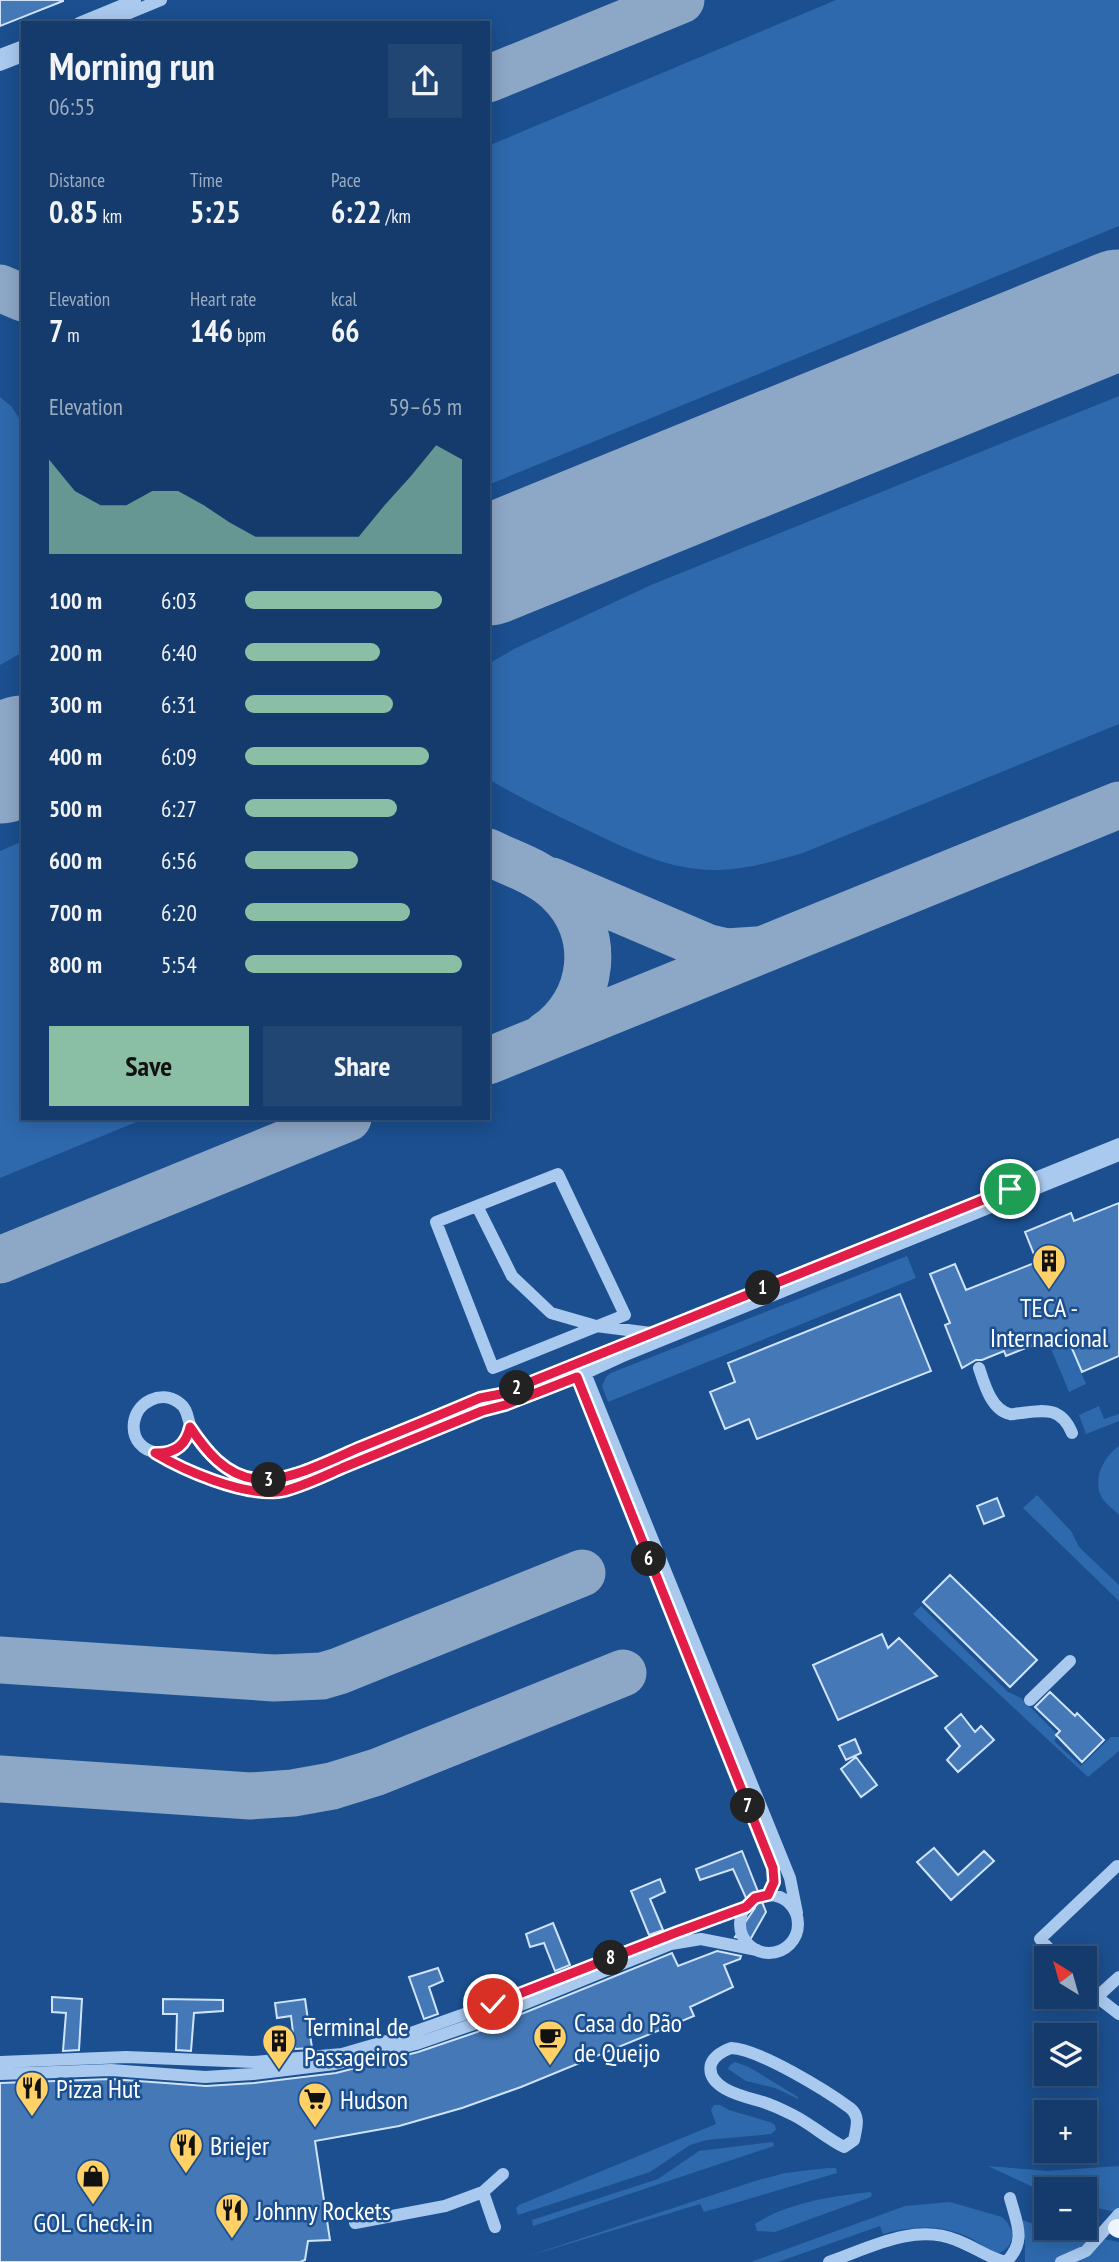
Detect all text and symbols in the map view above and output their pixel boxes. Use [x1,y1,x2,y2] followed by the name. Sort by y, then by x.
[49,41,215,90] text: Morning run
[388,44,462,118] button: share
[49,92,95,121] text: 06:55
[49,168,105,192] text: Distance
[190,168,223,192] text: Time
[331,168,361,192] text: Pace
[49,192,98,231] text: 0.85
[190,192,241,231] text: 5:25
[331,192,382,231] text: 6:22
[98,204,122,228] text: km
[382,204,411,228] text: /km
[49,287,110,311] text: Elevation
[190,287,256,311] text: Heart rate
[331,287,357,311] text: kcal
[49,311,63,350] text: 7
[190,311,233,350] text: 146
[331,311,360,350] text: 66
[63,323,80,347] text: m
[233,323,266,347] text: bpm
[49,392,123,421] text: Elevation
[389,392,462,421] text: 59–65 m
[49,586,102,615] text: 100 m
[161,586,197,615] text: 6:03
[49,638,102,667] text: 200 m
[161,638,197,667] text: 6:40
[49,690,102,719] text: 300 m
[161,690,197,719] text: 6:31
[49,742,102,771] text: 400 m
[161,742,197,771] text: 6:09
[49,794,102,823] text: 500 m
[161,794,197,823] text: 6:27
[49,846,102,875] text: 600 m
[161,846,197,875] text: 6:56
[49,898,102,927] text: 700 m
[161,898,197,927] text: 6:20
[49,950,102,979] text: 800 m
[161,950,197,979] text: 5:54
[49,1026,249,1106] button: Save
[263,1026,462,1106] button: Share
[980,1159,1040,1219] pin
[991,1170,1029,1208] icon: arrive
[1030,1242,1068,1291] building icon: TECA - Internacional
[746,1270,780,1306] pin: 1
[758,1275,767,1299] text: 1
[990,1291,1108,1354] place label: TECA - Internacional
[500,1370,534,1406] pin: 2
[512,1375,521,1399] text: 2
[252,1462,286,1498] pin: 3
[264,1467,273,1491] text: 3
[632,1542,666,1576] pin: 6
[644,1546,653,1570] text: 6
[730,1788,766,1824] pin: 7
[743,1793,752,1817] text: 7
[594,1940,628,1976] pin: 8
[606,1945,615,1969] text: 8
[1034,1946,1097,2009] north arrow
[1034,1946,1097,2240] map controls
[463,1974,523,2034] pin
[474,1985,512,2023] icon: check
[574,2006,682,2069] place label: Casa do Pão de Queijo
[304,2010,409,2073] place label: Terminal de Passageiros
[531,2018,569,2067] cafe icon: Casa do Pão de Queijo
[260,2022,298,2071] building icon: Terminal de Passageiros
[1034,2023,1097,2086] button: layers
[13,2069,51,2118] restaurant icon: Pizza Hut
[56,2072,140,2105] place label: Pizza Hut
[296,2080,334,2129] supermarket icon: Hudson
[340,2083,408,2116] place label: Hudson
[1034,2100,1097,2163] button: +
[167,2126,205,2175] restaurant icon: Briejer
[210,2129,269,2162] place label: Briejer
[74,2157,112,2206] shop icon: GOL Check-in
[1034,2177,1097,2240] button: −
[213,2191,251,2240] restaurant icon: Johnny Rockets
[255,2194,391,2227] place label: Johnny Rockets
[33,2206,153,2239] place label: GOL Check-in

